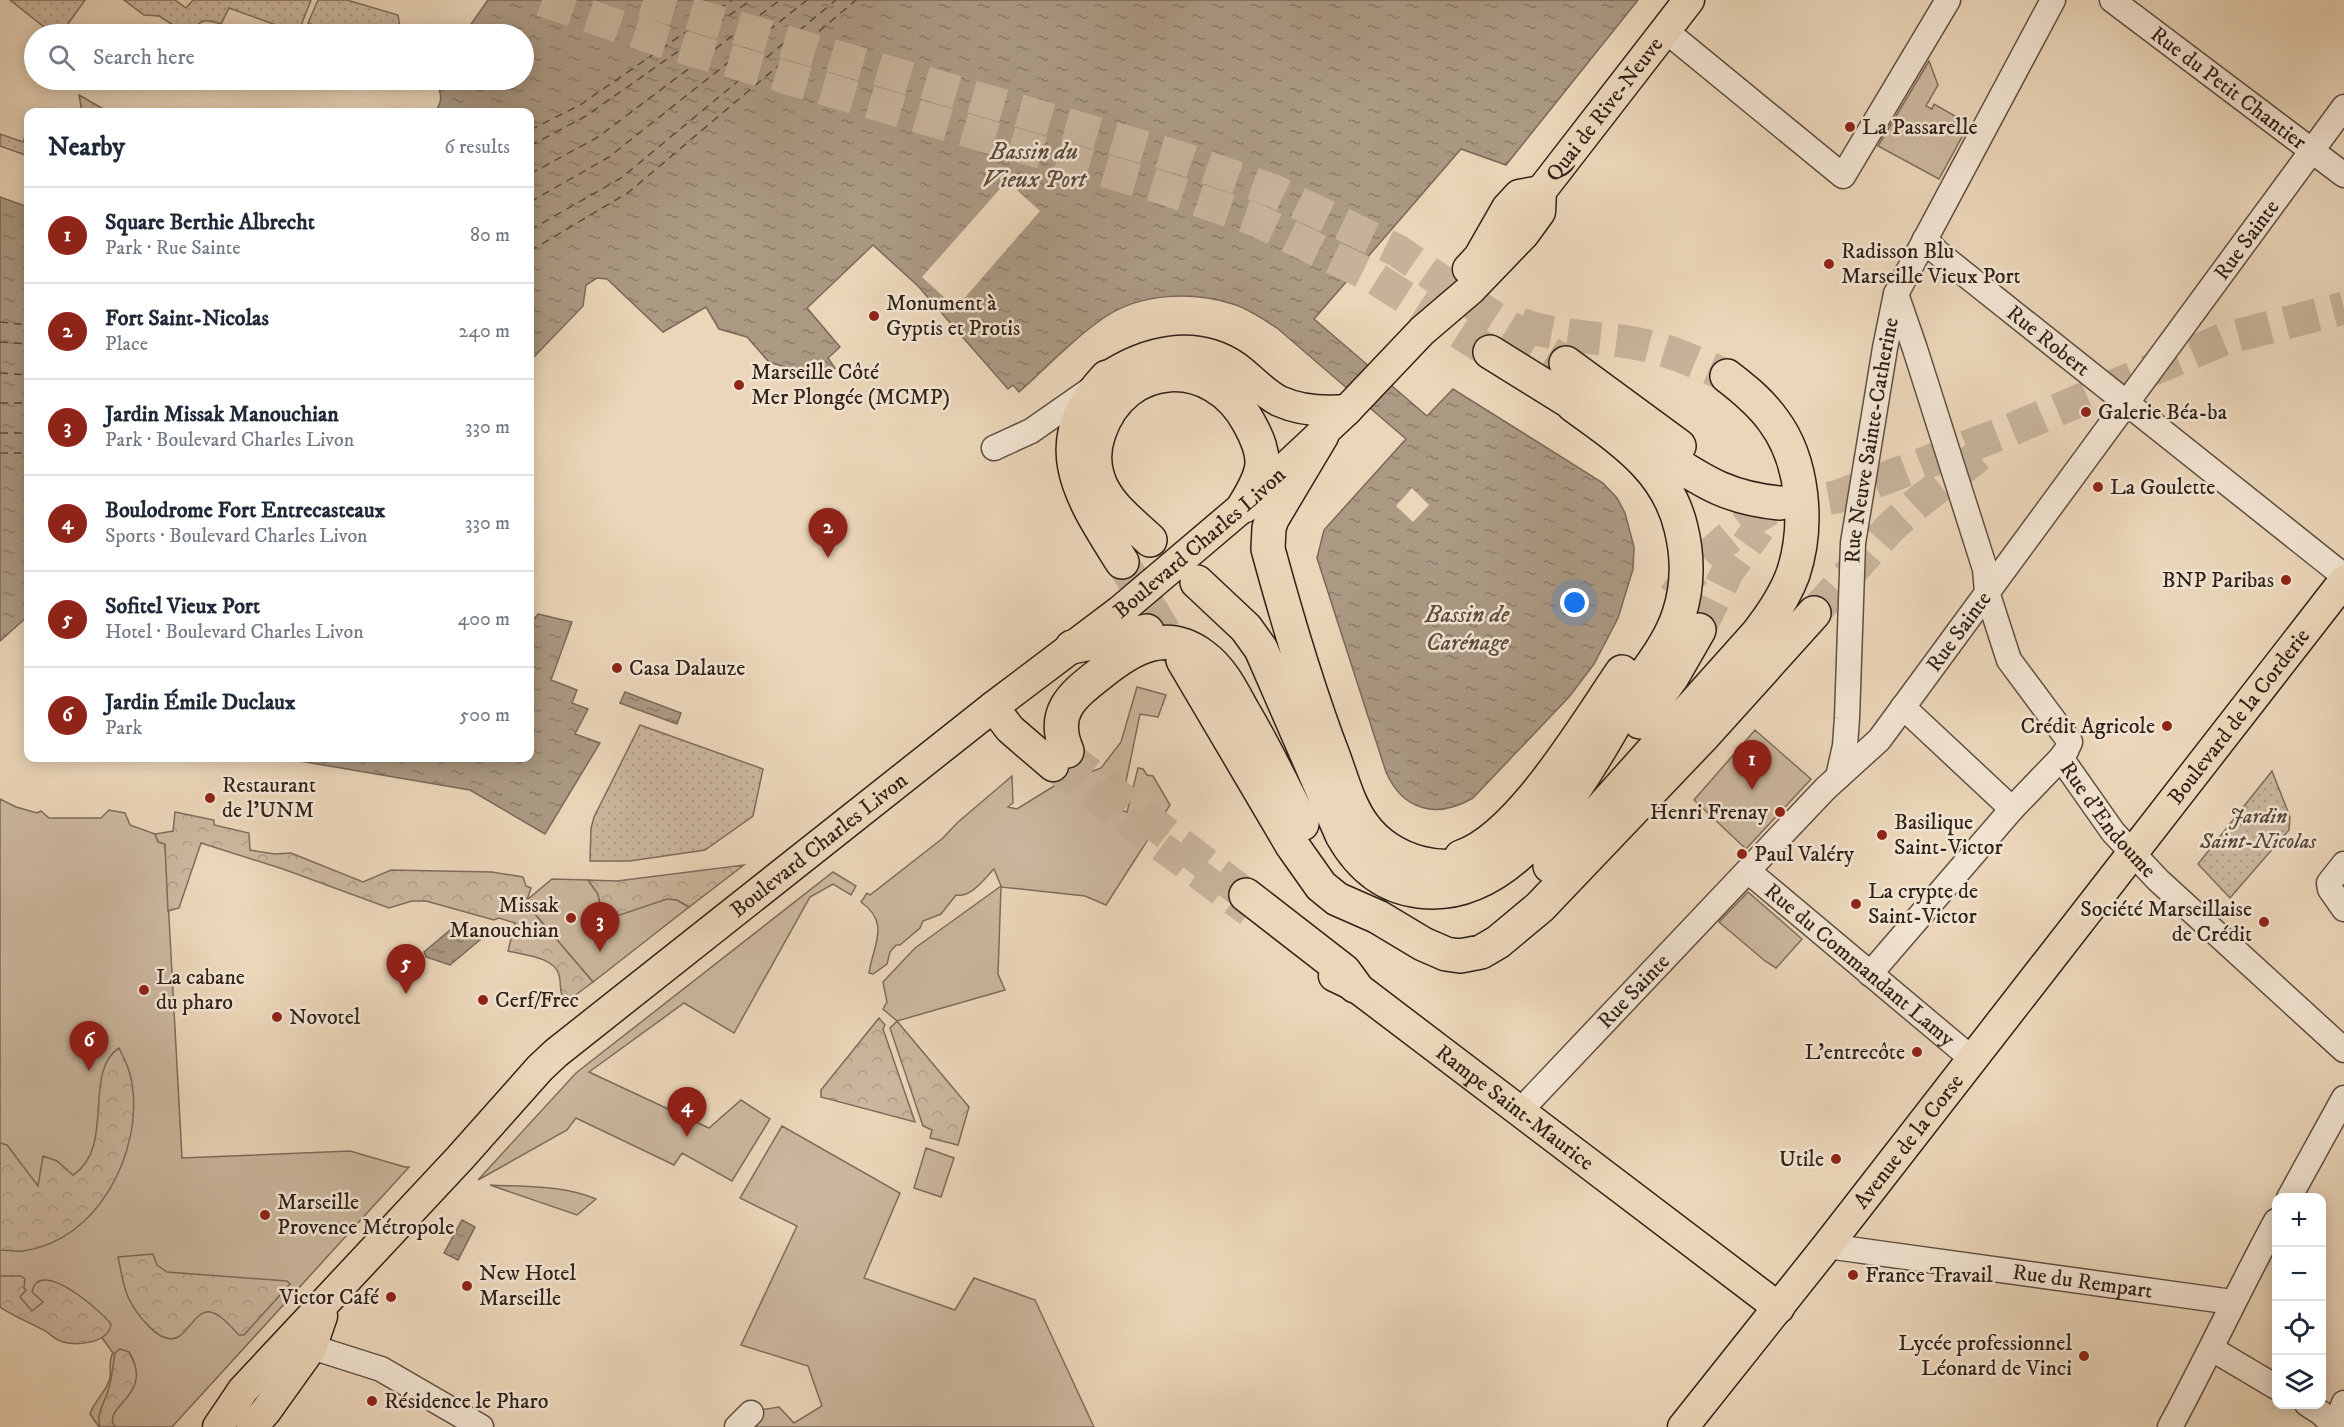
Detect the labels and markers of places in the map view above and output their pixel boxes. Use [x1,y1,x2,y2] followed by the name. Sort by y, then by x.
[1862,114,1978,141] place label: La Passarelle
[1843,120,1857,134] marker: La Passarelle
[1841,238,2021,290] place label: Radisson Blu Marseille Vieux Port
[1822,257,1836,271] marker: Radisson Blu Marseille Vieux Port
[886,290,1020,342] place label: Monument à Gyptis et Protis
[867,309,881,323] marker: Monument à Gyptis et Protis
[751,359,950,411] place label: Marseille Côté Mer Plongée (MCMP)
[732,378,746,392] marker: Marseille Côté Mer Plongée (MCMP)
[2098,399,2228,426] place label: Galerie Béa-ba
[2079,405,2093,419] marker: Galerie Béa-ba
[2110,474,2215,501] place label: La Goulette
[2091,480,2105,494] marker: La Goulette
[808,508,848,558] pin: 2
[2162,567,2274,594] place label: BNP Paribas
[2279,573,2293,587] marker: BNP Paribas
[629,655,745,682] place label: Casa Dalauze
[610,661,624,675] marker: Casa Dalauze
[2021,713,2155,740] place label: Crédit Agricole
[2160,719,2174,733] marker: Crédit Agricole
[1732,740,1772,790] pin: 1
[222,772,316,824] place label: Restaurant de l'UNM
[203,791,217,805] marker: Restaurant de l'UNM
[1650,799,1769,826] place label: Henri Frenay
[1773,805,1787,819] marker: Henri Frenay
[1894,809,2003,861] place label: Basilique Saint-Victor
[1875,828,1889,842] marker: Basilique Saint-Victor
[1754,841,1855,868] place label: Paul Valéry
[1735,847,1749,861] marker: Paul Valéry
[1868,878,1978,930] place label: La crypte de Saint-Victor
[449,892,559,944] place label: Missak Manouchian
[2080,896,2252,948] place label: Société Marseillaise de Crédit
[1849,897,1863,911] marker: La crypte de Saint-Victor
[580,902,620,952] pin: 3
[564,911,578,925] marker: Missak Manouchian
[2257,915,2271,929] marker: Société Marseillaise de Crédit
[386,944,426,994] pin: 5
[156,964,245,1016] place label: La cabane du pharo
[137,983,151,997] marker: La cabane du pharo
[495,987,579,1014] place label: Cerf/Frec
[476,993,490,1007] marker: Cerf/Frec
[289,1004,361,1031] place label: Novotel
[270,1010,284,1024] marker: Novotel
[70,1022,109,1071] pin: 6
[1804,1039,1905,1066] place label: L'entrecôte
[1910,1045,1924,1059] marker: L'entrecôte
[668,1088,706,1137] pin: 4
[1779,1146,1824,1173] place label: Utile
[1829,1152,1843,1166] marker: Utile
[277,1189,454,1241] place label: Marseille Provence Métropole
[258,1208,272,1222] marker: Marseille Provence Métropole
[479,1260,576,1312] place label: New Hotel Marseille
[1865,1262,1993,1289] place label: France Travail
[1846,1268,1860,1282] marker: France Travail
[460,1279,474,1293] marker: New Hotel Marseille
[279,1284,379,1311] place label: Victor Café
[384,1290,398,1304] marker: Victor Café
[1898,1330,2072,1382] place label: Lycée professionnel Léonard de Vinci
[2077,1349,2091,1363] marker: Lycée professionnel Léonard de Vinci
[384,1388,548,1415] place label: Résidence le Pharo
[365,1394,379,1408] marker: Résidence le Pharo

